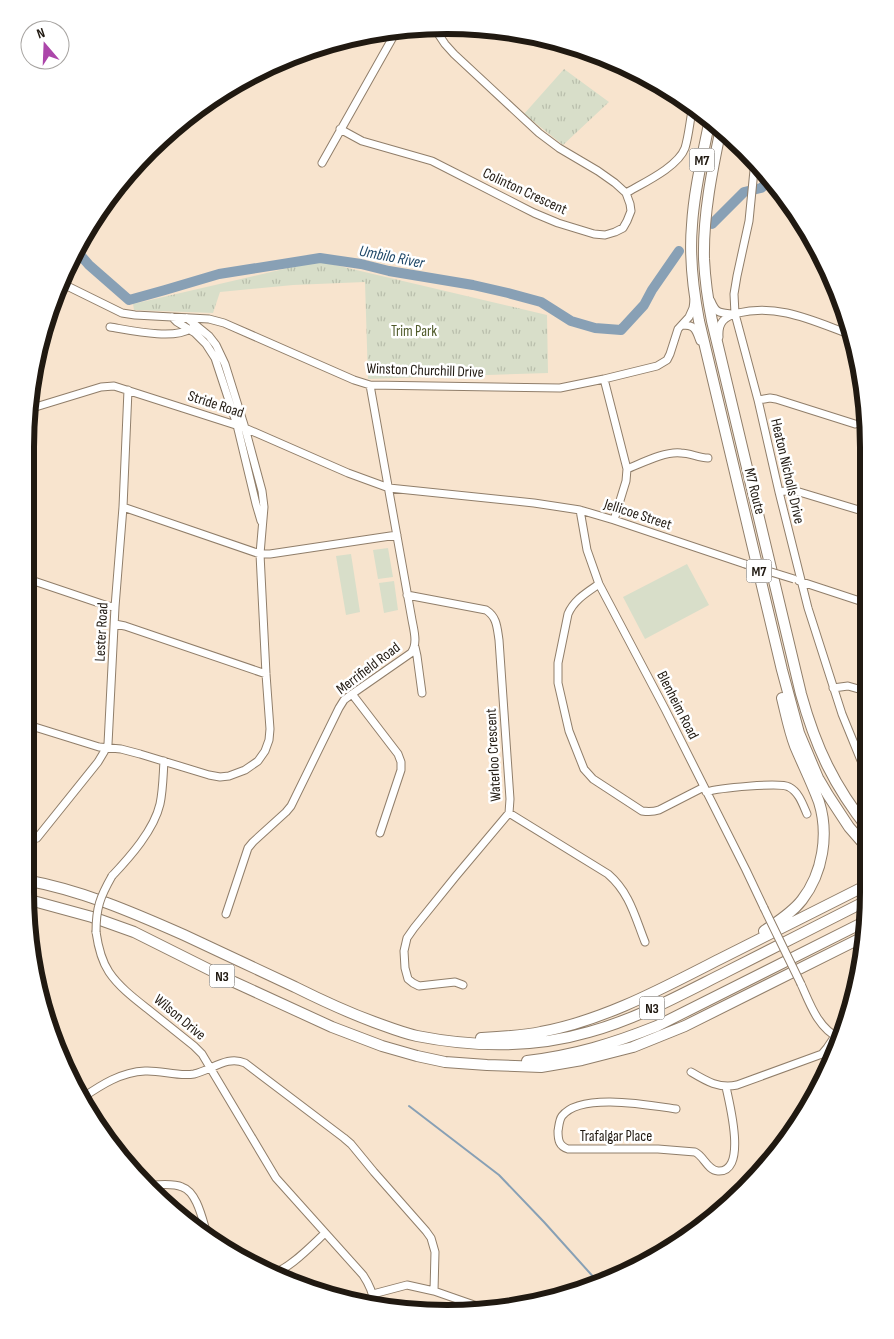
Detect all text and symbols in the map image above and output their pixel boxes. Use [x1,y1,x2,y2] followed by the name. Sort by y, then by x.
[20,20,70,70] north arrow
[35,24,47,42] text: N
[690,148,714,172] road number: M7
[480,164,570,219] street label: Colinton Crescent
[358,242,426,273] water label: Umbilo River
[391,322,437,341] park label: Trim Park
[366,359,484,382] street label: Winston Churchill Drive
[185,387,246,422] street label: Stride Road
[766,417,809,526] street label: Heaton Nicholls Drive
[740,466,769,516] street label: M7 Route
[601,494,674,534] street label: Jellicoe Street
[746,560,772,582] road number: M7
[90,602,113,662] street label: Lester Road
[332,638,404,699] street label: Merrifield Road
[652,668,703,743] street label: Blenheim Road
[482,707,505,802] street label: Waterloo Crescent
[210,964,234,988] road number: N3
[150,990,210,1045] street label: Wilson Drive
[640,996,664,1020] road number: N3
[580,1127,652,1146] street label: Trafalgar Place

